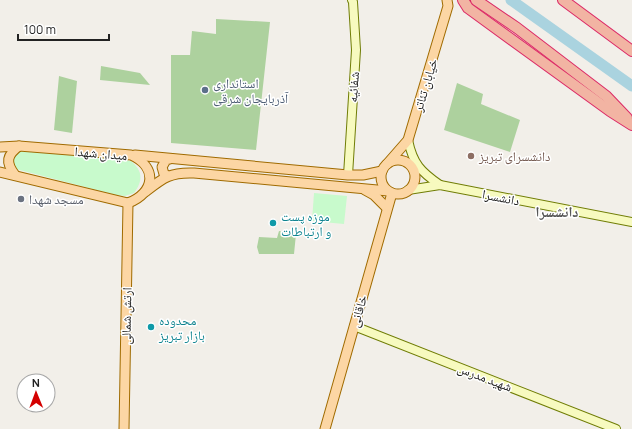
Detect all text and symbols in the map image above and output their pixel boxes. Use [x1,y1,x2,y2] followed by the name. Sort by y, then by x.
[18,16,109,42] scale bar
[24,21,56,38] text: 100 m
[408,56,442,115] street label: خیابان تئاتر
[343,71,363,103] street label: شفائیه
[213,74,289,107] place label: استانداری آذربایجان شرقی
[200,85,210,95] marker: استانداری آذربایجان شرقی
[74,142,128,164] street label: میدان شهدا
[478,147,551,165] place label: دانشسرای تبریز
[466,151,476,161] marker: دانشسرای تبریز
[481,185,521,209] street label: دانشسرا
[29,190,84,208] place label: مسجد شهدا
[16,194,26,204] marker: مسجد شهدا
[536,202,578,221] district label: دانشسرا
[281,207,331,240] place label: موزه پست و ارتباطات
[268,218,278,228] marker: موزه پست و ارتباطات
[117,287,135,345] street label: ارتش شمالی
[345,293,371,329] street label: خاقانی
[158,311,205,344] place label: محدوده بازار تبریز
[146,322,156,332] marker: محدوده بازار تبریز
[455,358,515,396] street label: شهید مدرس
[16,373,56,413] north arrow
[32,375,40,390] text: N

